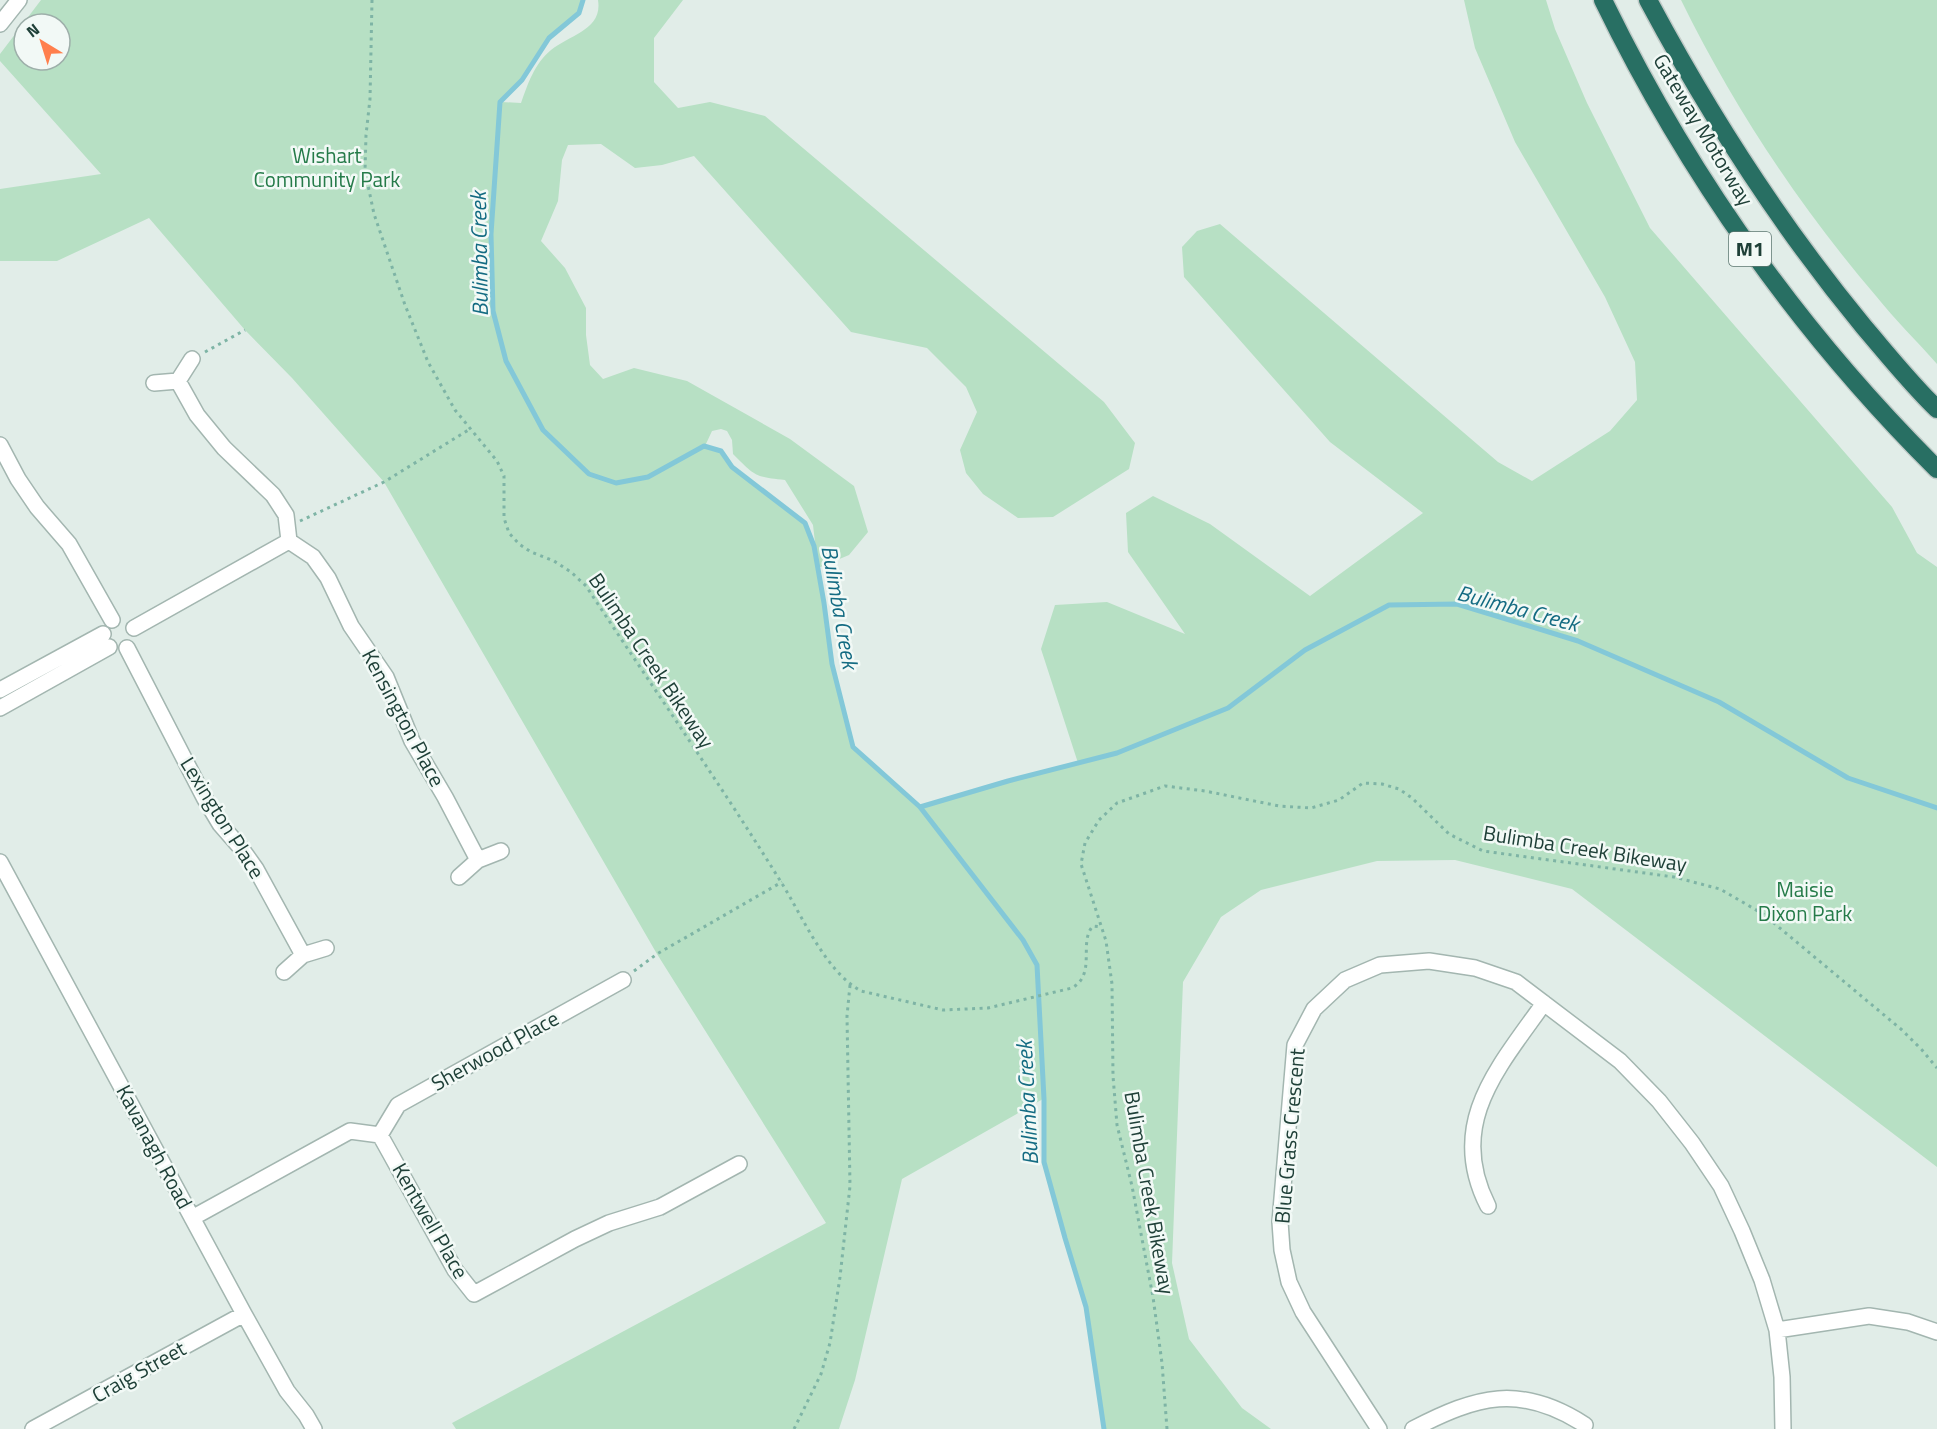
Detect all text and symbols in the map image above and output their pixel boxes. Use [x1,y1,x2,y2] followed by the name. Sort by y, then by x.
[12,12,72,72] north arrow
[21,17,45,43] text: N
[1646,47,1762,212] street label: Gateway Motorway
[254,139,400,195] park label: Wishart Community Park
[461,189,497,317] water label: Bulimba Creek
[1729,232,1771,266] road number: M1
[812,543,868,674] water label: Bulimba Creek
[581,566,723,755] street label: Bulimba Creek Bikeway
[1453,575,1585,641] water label: Bulimba Creek
[354,643,454,792] street label: Kensington Place
[173,750,273,885] street label: Lexington Place
[1481,816,1689,880] street label: Bulimba Creek Bikeway
[1758,873,1852,929] park label: Maisie Dixon Park
[425,1002,564,1098] street label: Sherwood Place
[1007,1038,1047,1166] water label: Bulimba Creek
[1265,1046,1313,1225] street label: Blue Grass Crescent
[109,1079,201,1214] street label: Kavanagh Road
[1116,1089,1184,1297] street label: Bulimba Creek Bikeway
[385,1157,477,1284] street label: Kentwell Place
[86,1332,192,1410] street label: Craig Street

